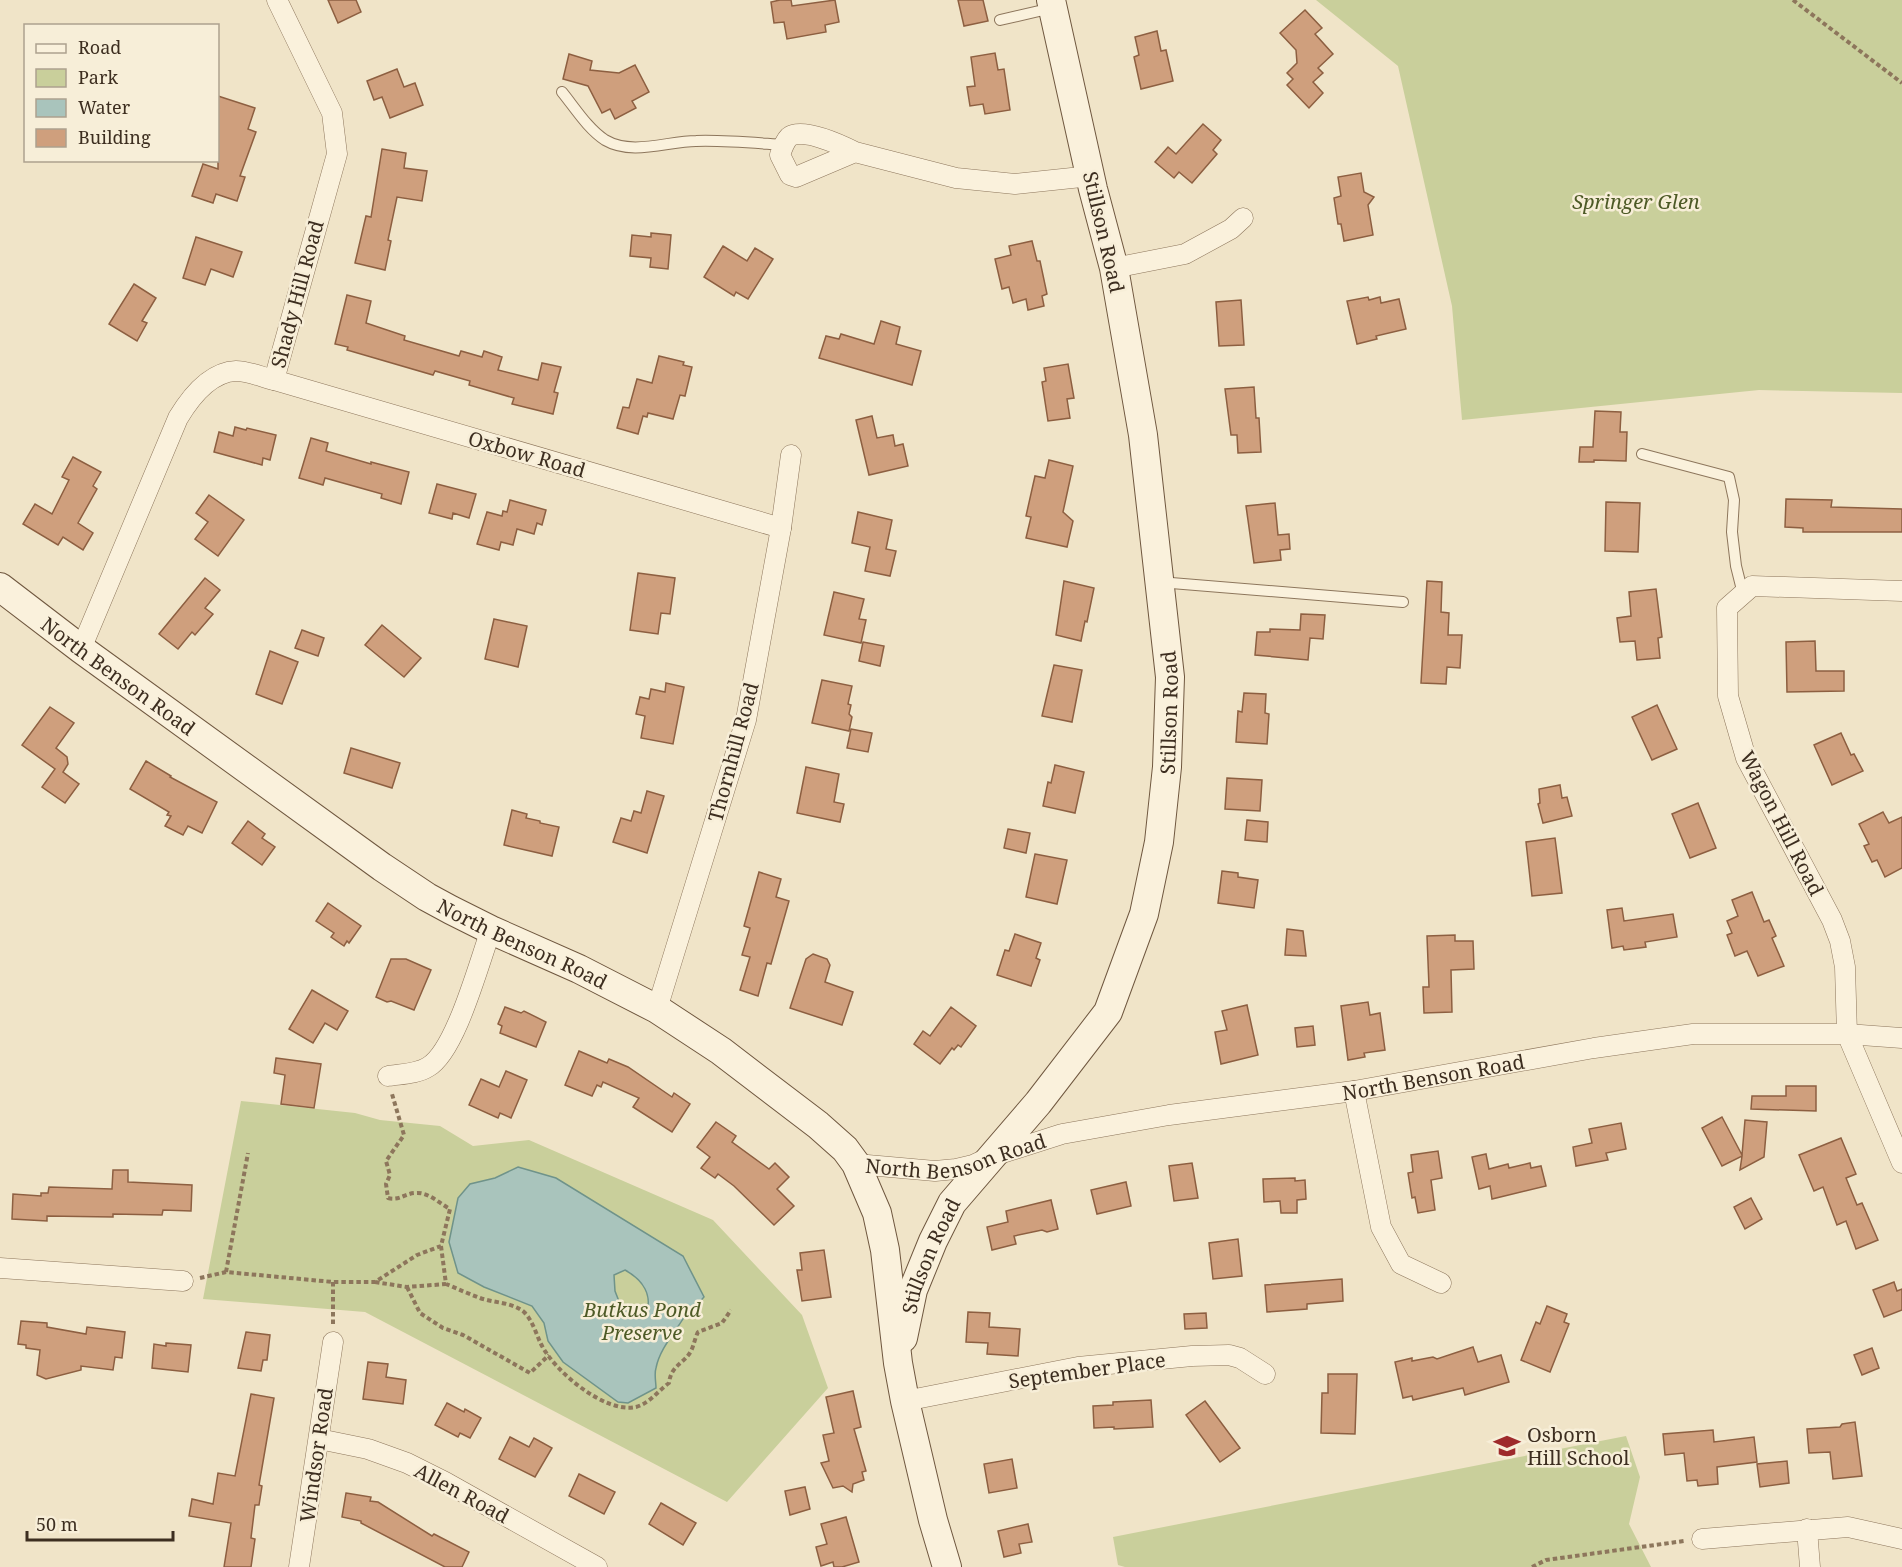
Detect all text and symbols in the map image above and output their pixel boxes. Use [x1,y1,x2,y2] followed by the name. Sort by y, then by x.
[24,24,219,162] legend
[78,35,121,59] text: Road
[78,65,118,89] text: Park
[78,95,131,119] text: Water
[78,125,151,149] text: Building
[1077,169,1131,295] street label: Stillson Road
[1572,188,1700,215] park label: Springer Glen
[264,217,330,371] street label: Shady Hill Road
[465,424,589,484] street label: Oxbow Road
[36,610,201,741] street label: North Benson Road
[1153,649,1184,776] street label: Stillson Road
[701,679,765,825] street label: Thornhill Road
[1734,746,1830,900] street label: Wagon Hill Road
[433,892,612,995] street label: North Benson Road
[1340,1047,1527,1106] street label: North Benson Road
[864,1127,1049,1185] street label: North Benson Road
[895,1193,966,1316] street label: Stillson Road
[582,1296,701,1346] park label: Butkus Pond Preserve
[1007,1346,1167,1394] street label: September Place
[293,1386,339,1524] street label: Windsor Road
[1527,1421,1630,1471] place label: Osborn Hill School
[1492,1431,1522,1461] school or university icon: Osborn Hill School
[410,1457,514,1529] street label: Allen Road
[27,1504,172,1542] scale bar
[36,1512,78,1536] text: 50 m

